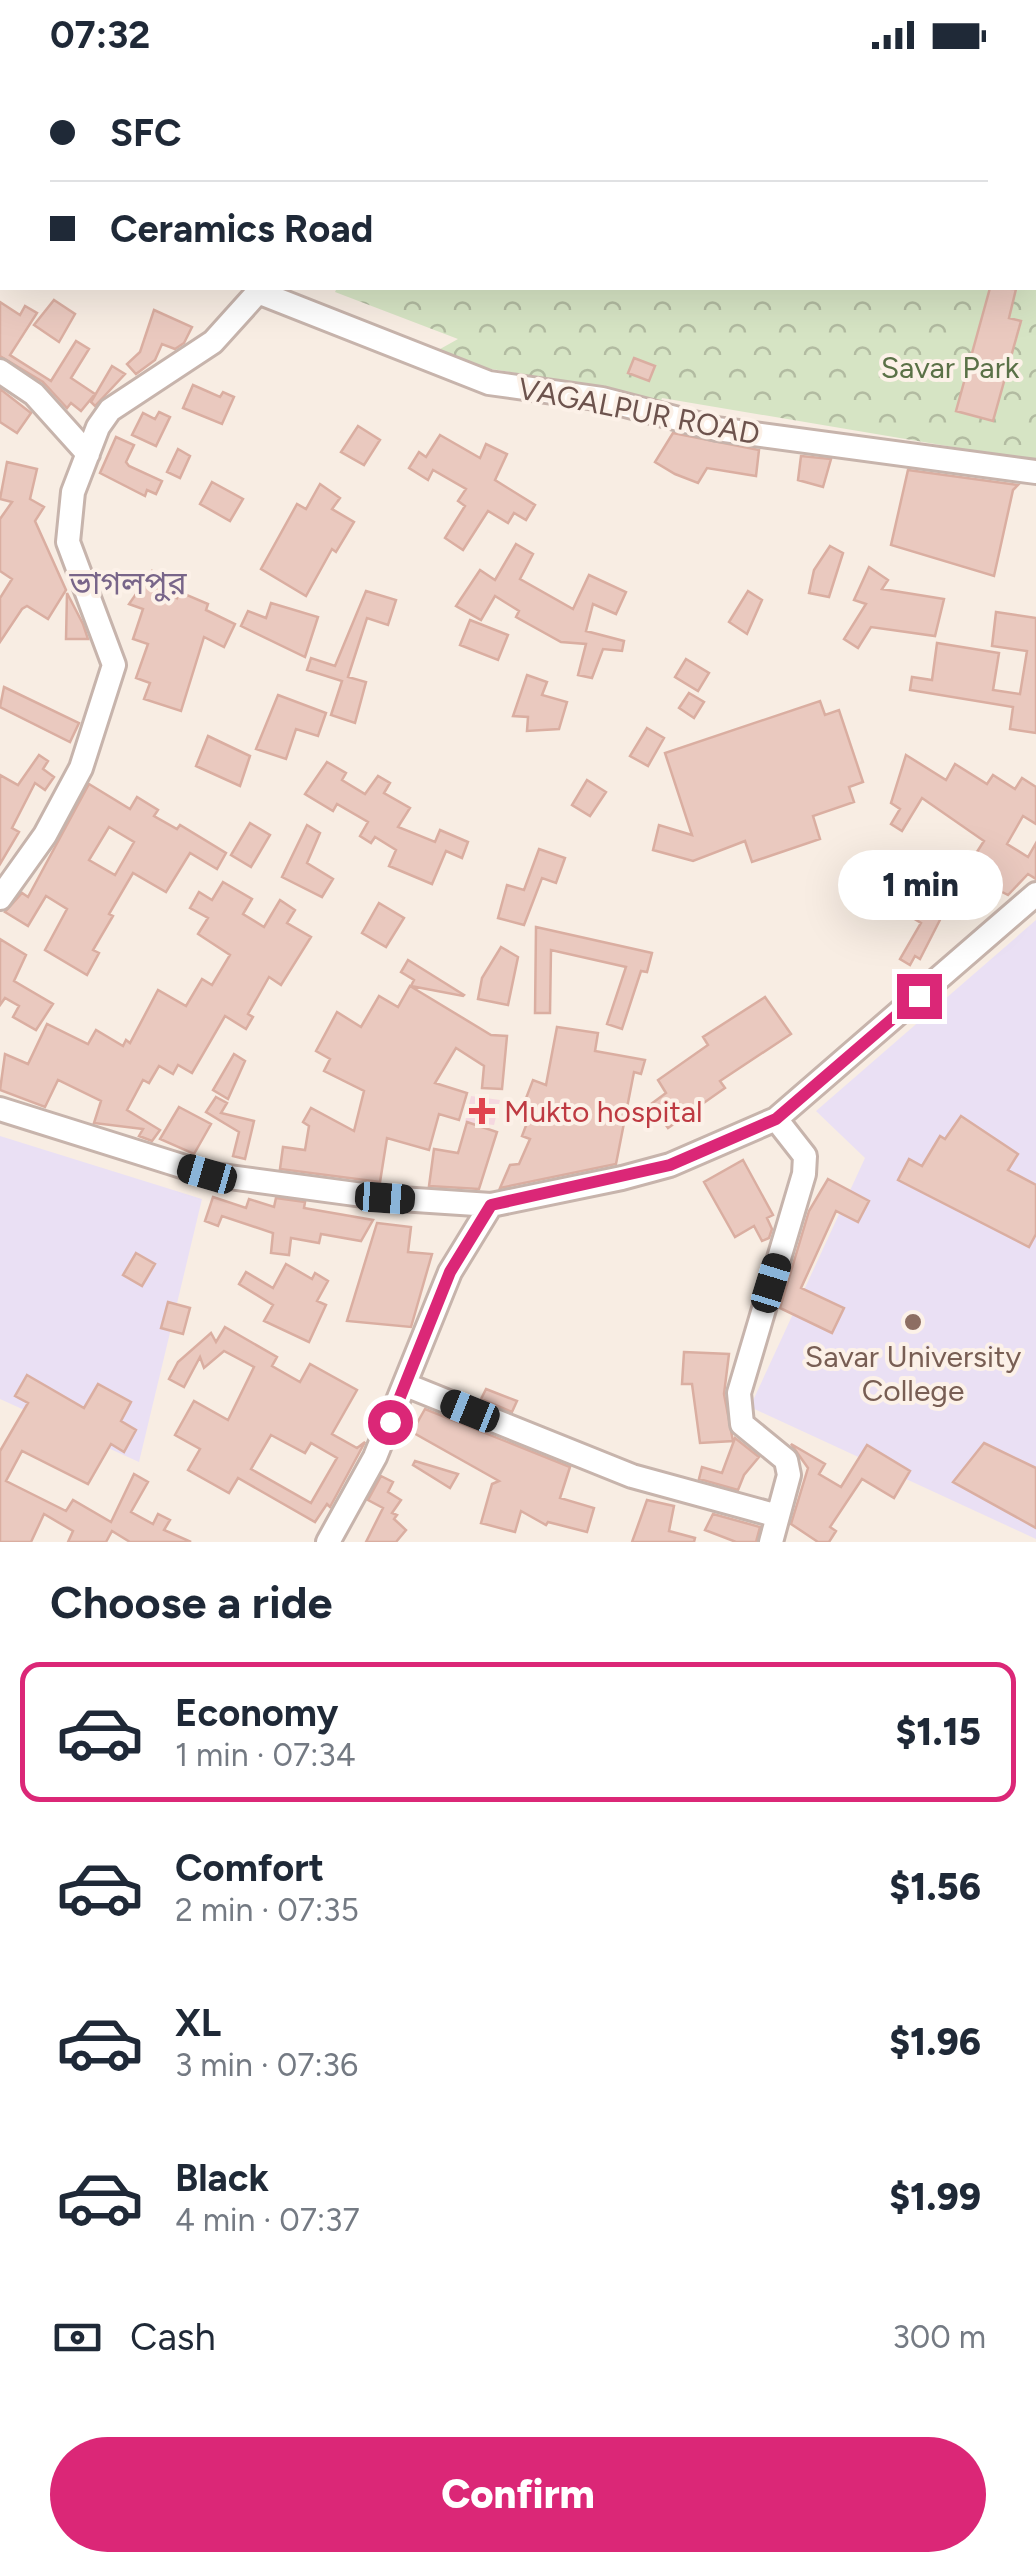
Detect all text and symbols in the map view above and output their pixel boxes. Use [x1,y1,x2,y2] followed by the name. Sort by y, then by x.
[50,12,150,58] text: 07:32
[110,110,182,156] text: SFC
[110,206,373,252] text: Ceramics Road
[881,349,1020,386] park label: Savar Park
[515,369,763,453] street label: VAGALPUR ROAD
[69,564,187,602] district label: ভাগলপুর
[836,851,1002,921] callout: 1 min
[882,866,959,904] text: 1 min
[897,974,942,1019] route end
[504,1093,703,1130] place label: Mukto hospital
[469,1098,495,1124] marker: Mukto hospital
[174,1151,240,1197] car
[354,1181,416,1215] car
[748,1250,794,1316] car
[902,1311,924,1333] marker: Savar University College
[805,1338,1021,1409] place label: Savar University College
[437,1386,503,1436] car
[368,1400,413,1445] route start
[50,1575,332,1629] text: Choose a ride
[55,1687,145,1777] icon: car
[175,1690,338,1736] text: Economy
[895,1709,981,1755] text: $1.15
[175,1736,356,1774] text: 1 min · 07:34
[55,1842,145,1932] icon: car
[175,1845,324,1891] text: Comfort
[889,1864,981,1910] text: $1.56
[175,1891,359,1929] text: 2 min · 07:35
[55,1997,145,2087] icon: car
[175,2000,221,2046] text: XL
[889,2019,981,2065] text: $1.96
[175,2046,358,2084] text: 3 min · 07:36
[55,2152,145,2242] icon: car
[175,2155,269,2201] text: Black
[889,2174,981,2220] text: $1.99
[175,2201,360,2239] text: 4 min · 07:37
[50,2310,105,2365] icon: cash
[130,2314,216,2360] text: Cash
[892,2318,986,2356] text: 300 m
[50,2437,986,2552] button: Confirm

